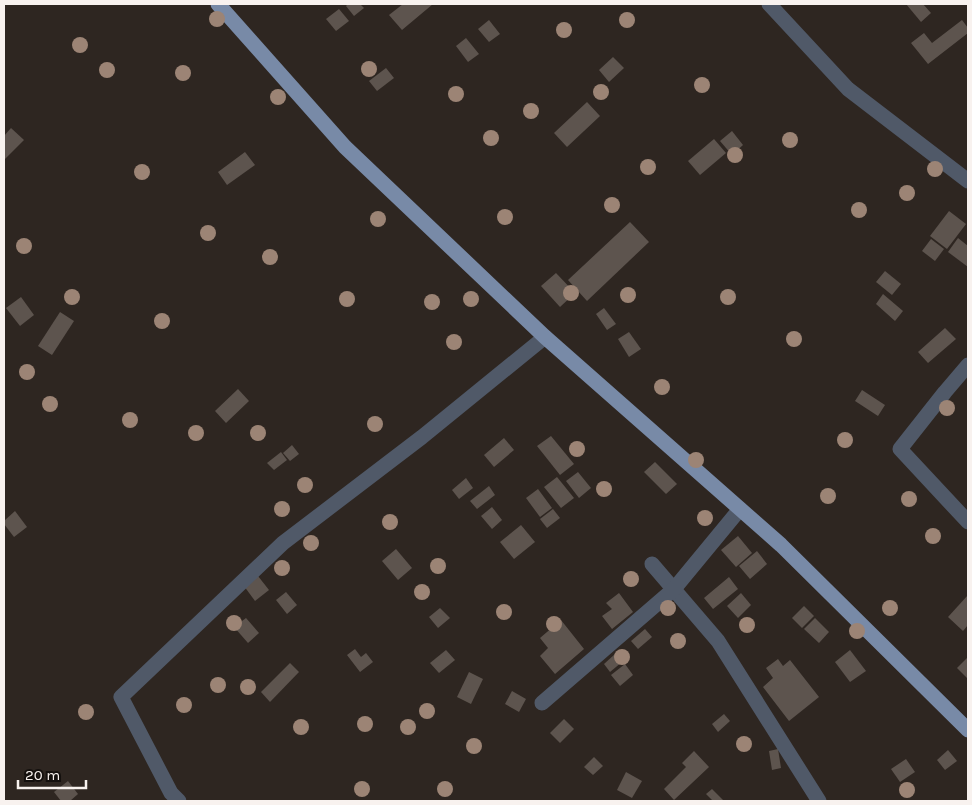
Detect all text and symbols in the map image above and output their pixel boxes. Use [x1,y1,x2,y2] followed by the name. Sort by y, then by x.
[18,758,85,790] scale bar
[25,766,60,784] text: 20 m

